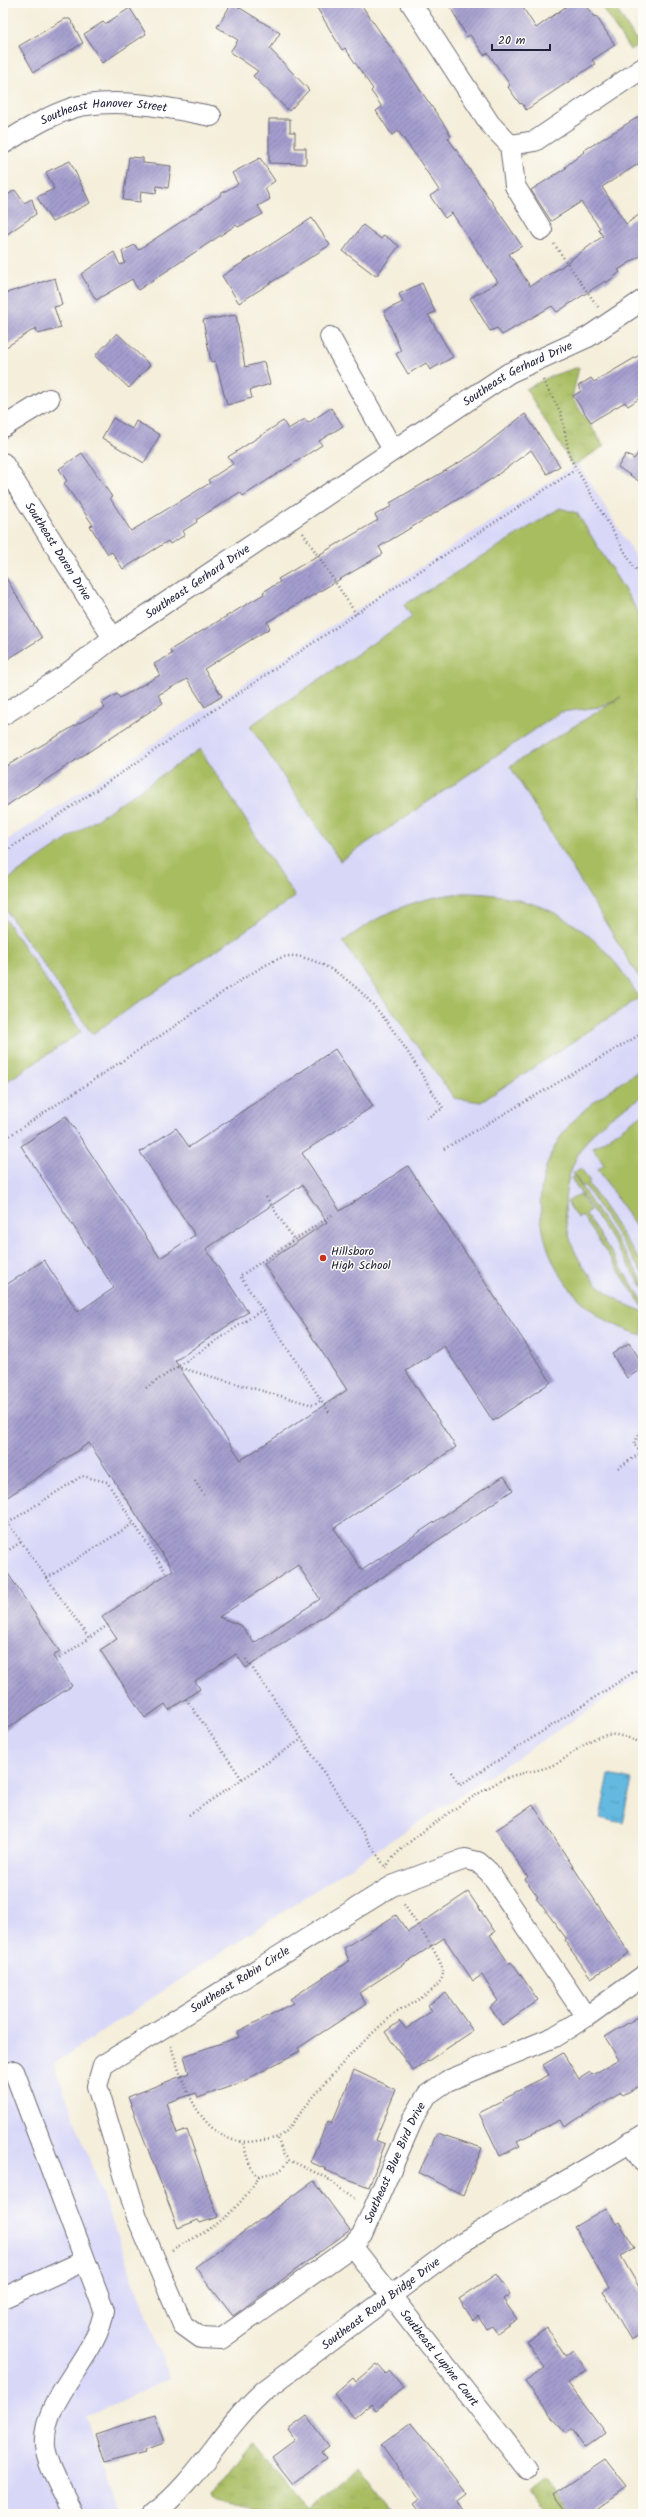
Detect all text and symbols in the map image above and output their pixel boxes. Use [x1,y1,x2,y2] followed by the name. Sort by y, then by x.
[492,26,550,52] scale bar
[498,31,526,50] text: 20 m
[37,94,169,130] street label: Southeast Hanover Street
[459,336,576,411] street label: Southeast Gerhard Drive
[20,498,97,605] street label: Southeast Daren Drive
[141,539,254,624] street label: Southeast Gerhard Drive
[331,1242,391,1275] place label: Hillsboro High School
[318,1253,328,1263] marker: Hillsboro High School
[186,1941,294,2018] street label: Southeast Robin Circle
[359,2098,431,2226] street label: Southeast Blue Bird Drive
[317,2252,445,2354] street label: Southeast Rood Bridge Drive
[395,2305,484,2411] street label: Southeast Lupine Court

